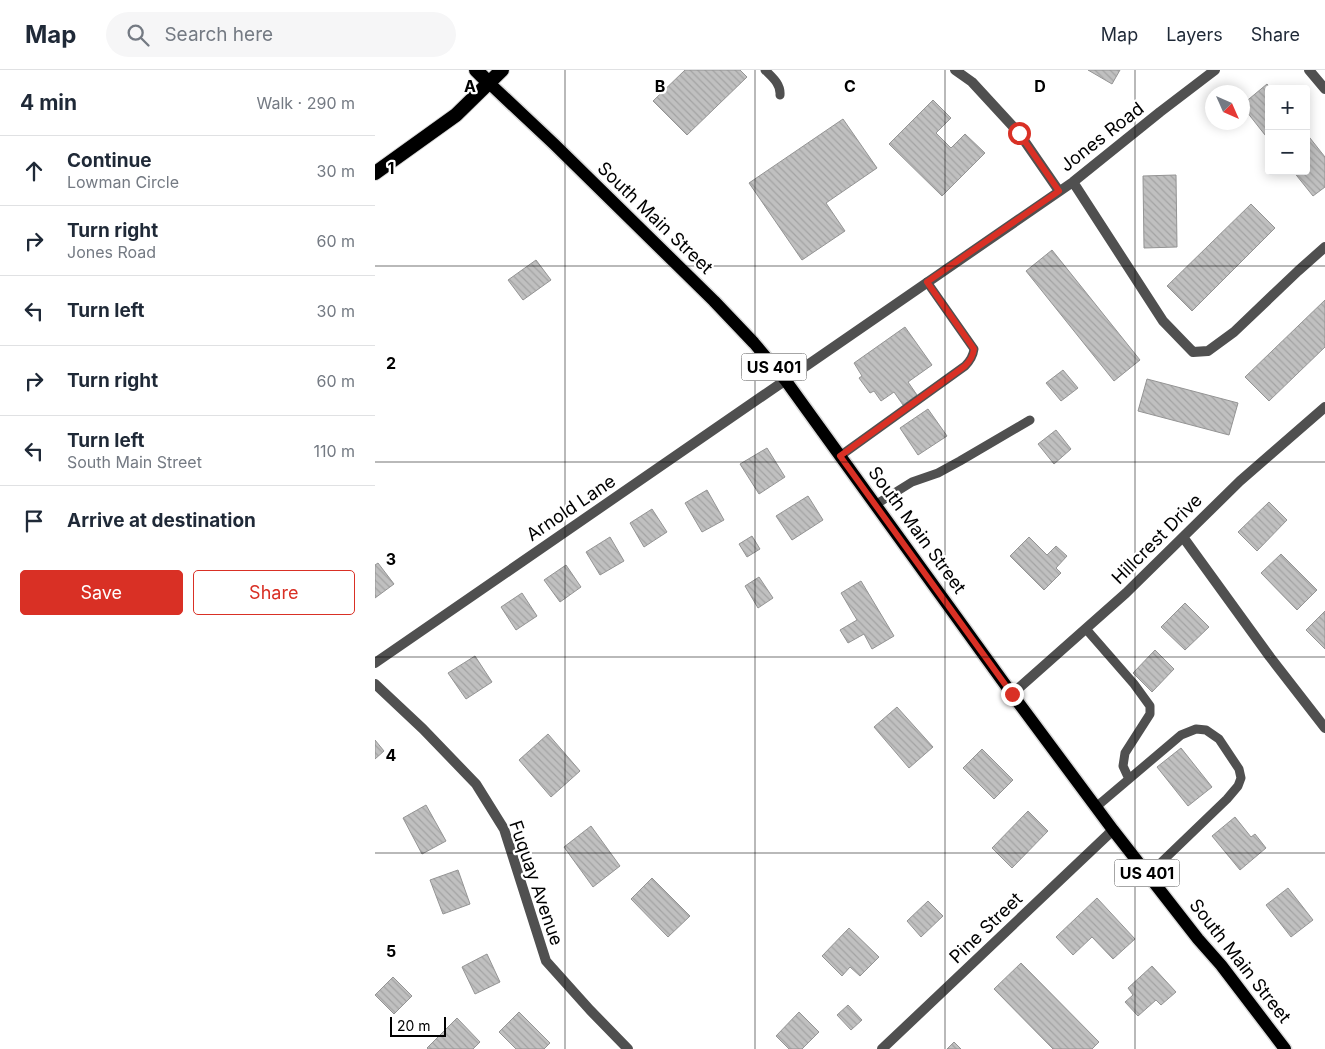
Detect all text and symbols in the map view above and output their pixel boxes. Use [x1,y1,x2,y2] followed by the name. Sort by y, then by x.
[106,12,456,57] search box
[25,20,76,49] text: Map
[124,21,152,49] icon: search
[164,23,273,46] text: Search here
[1101,24,1138,45] text: Map
[1166,24,1223,45] text: Layers
[1251,24,1300,45] text: Share
[464,76,476,96] text: A
[655,76,665,96] text: B
[844,76,856,96] text: C
[1034,76,1046,96] text: D
[1205,85,1250,130] north arrow
[1265,85,1310,175] map controls
[1265,85,1310,130] button: +
[20,90,77,115] text: 4 min
[257,93,355,113] text: Walk · 290 m
[1056,97,1148,176] street label: Jones Road
[1008,122,1031,145] route start
[1265,130,1310,175] button: −
[67,149,152,172] text: Continue
[20,157,48,185] icon: ahead
[593,157,717,278] street label: South Main Street
[388,158,394,178] text: 1
[317,161,355,181] text: 30 m
[67,172,179,192] text: Lowman Circle
[67,219,158,242] text: Turn right
[20,227,48,255] icon: right
[316,231,355,251] text: 60 m
[67,242,156,262] text: Jones Road
[20,297,48,325] icon: left
[67,299,145,322] text: Turn left
[317,301,355,321] text: 30 m
[386,353,396,373] text: 2
[741,354,807,380] road number: US 401
[20,367,48,395] icon: right
[67,369,158,392] text: Turn right
[316,371,355,391] text: 60 m
[67,429,145,452] text: Turn left
[20,437,48,465] icon: left
[313,441,355,461] text: 110 m
[67,452,202,472] text: South Main Street
[864,462,971,597] street label: South Main Street
[522,470,619,545] street label: Arnold Lane
[1107,489,1206,588] street label: Hillcrest Drive
[20,507,48,535] icon: arrive
[67,509,256,532] text: Arrive at destination
[386,549,396,569] text: 3
[20,570,183,615] button: Save
[193,570,355,615] button: Share
[1001,683,1024,706] route end
[386,745,397,765] text: 4
[505,818,568,948] street label: Fuquay Avenue
[1115,860,1179,886] road number: US 401
[945,888,1026,967] street label: Pine Street
[1185,894,1295,1027] street label: South Main Street
[386,941,396,961] text: 5
[390,1014,446,1037] scale bar
[397,1017,431,1034] text: 20 m

